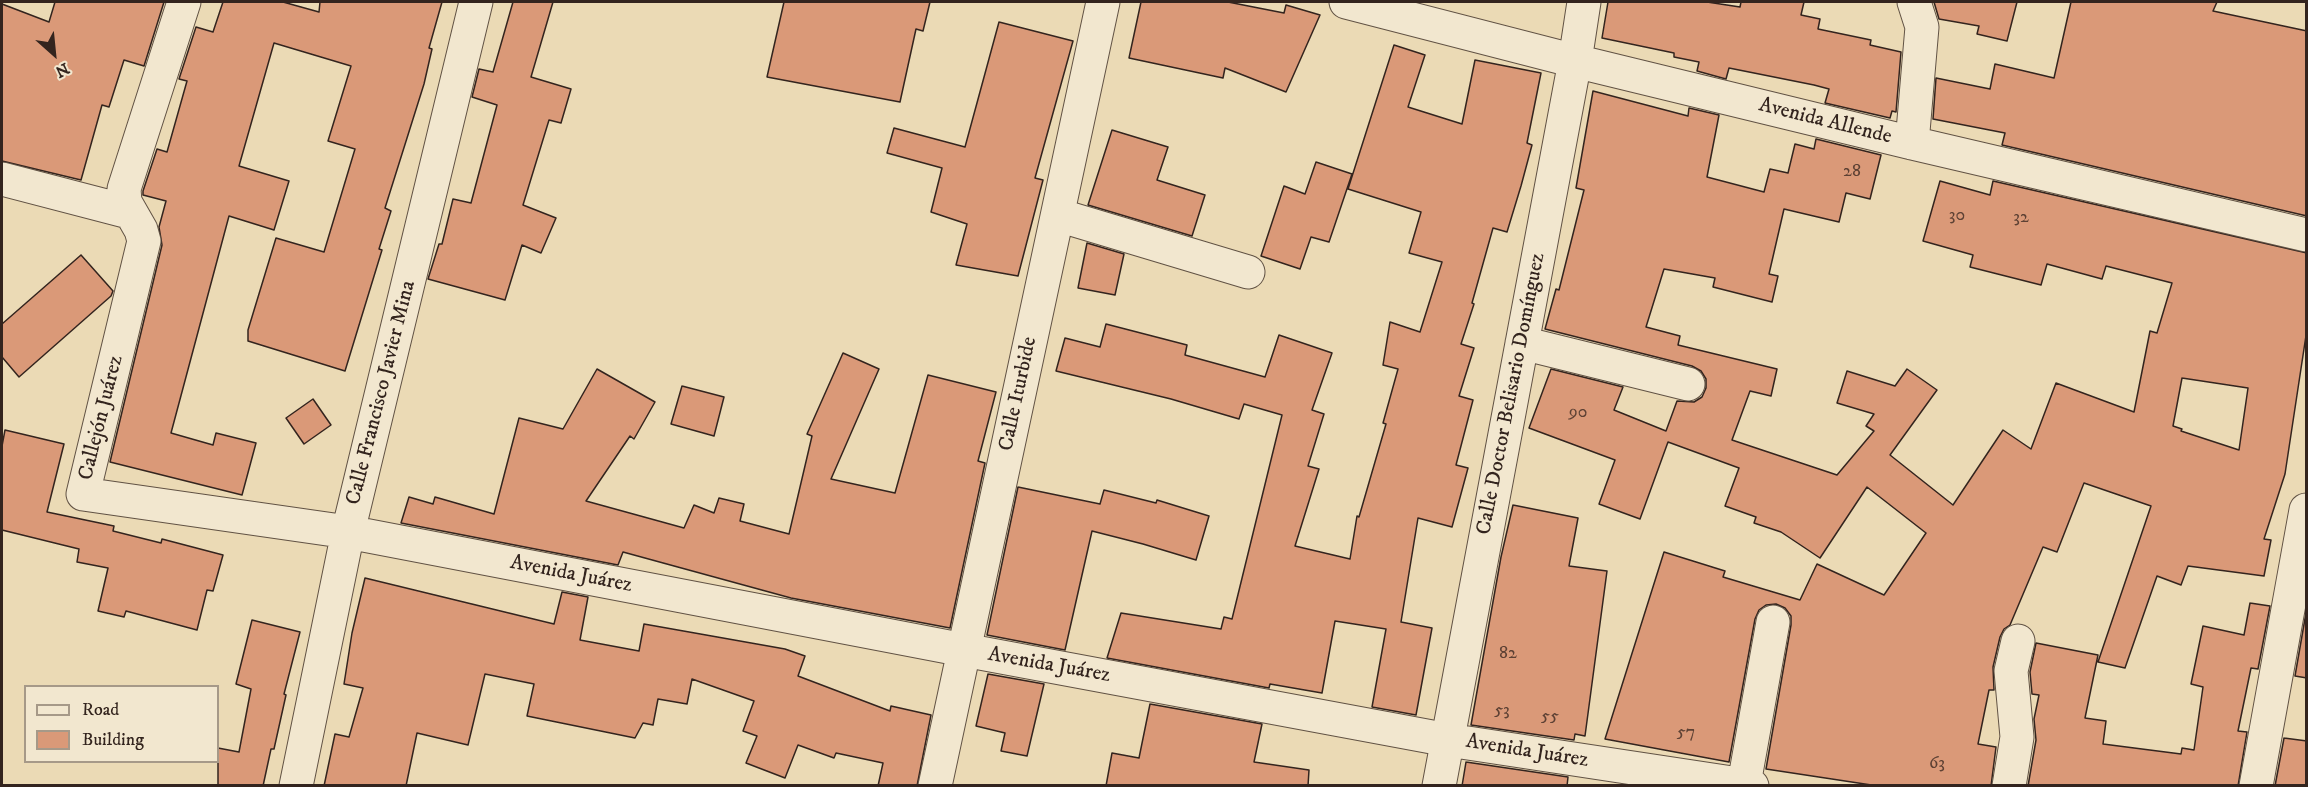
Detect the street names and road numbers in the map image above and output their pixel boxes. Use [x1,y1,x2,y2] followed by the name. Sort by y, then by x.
[1756,93,1894,151] street label: Avenida Allende
[1472,251,1552,537] street label: Calle Doctor Belisario Domínguez
[342,278,422,508] street label: Calle Francisco Javier Mina
[995,335,1043,453] street label: Calle Iturbide
[74,353,130,483] street label: Callejón Juárez
[508,551,634,599] street label: Avenida Juárez
[986,643,1112,689] street label: Avenida Juárez
[1464,730,1590,774] street label: Avenida Juárez

